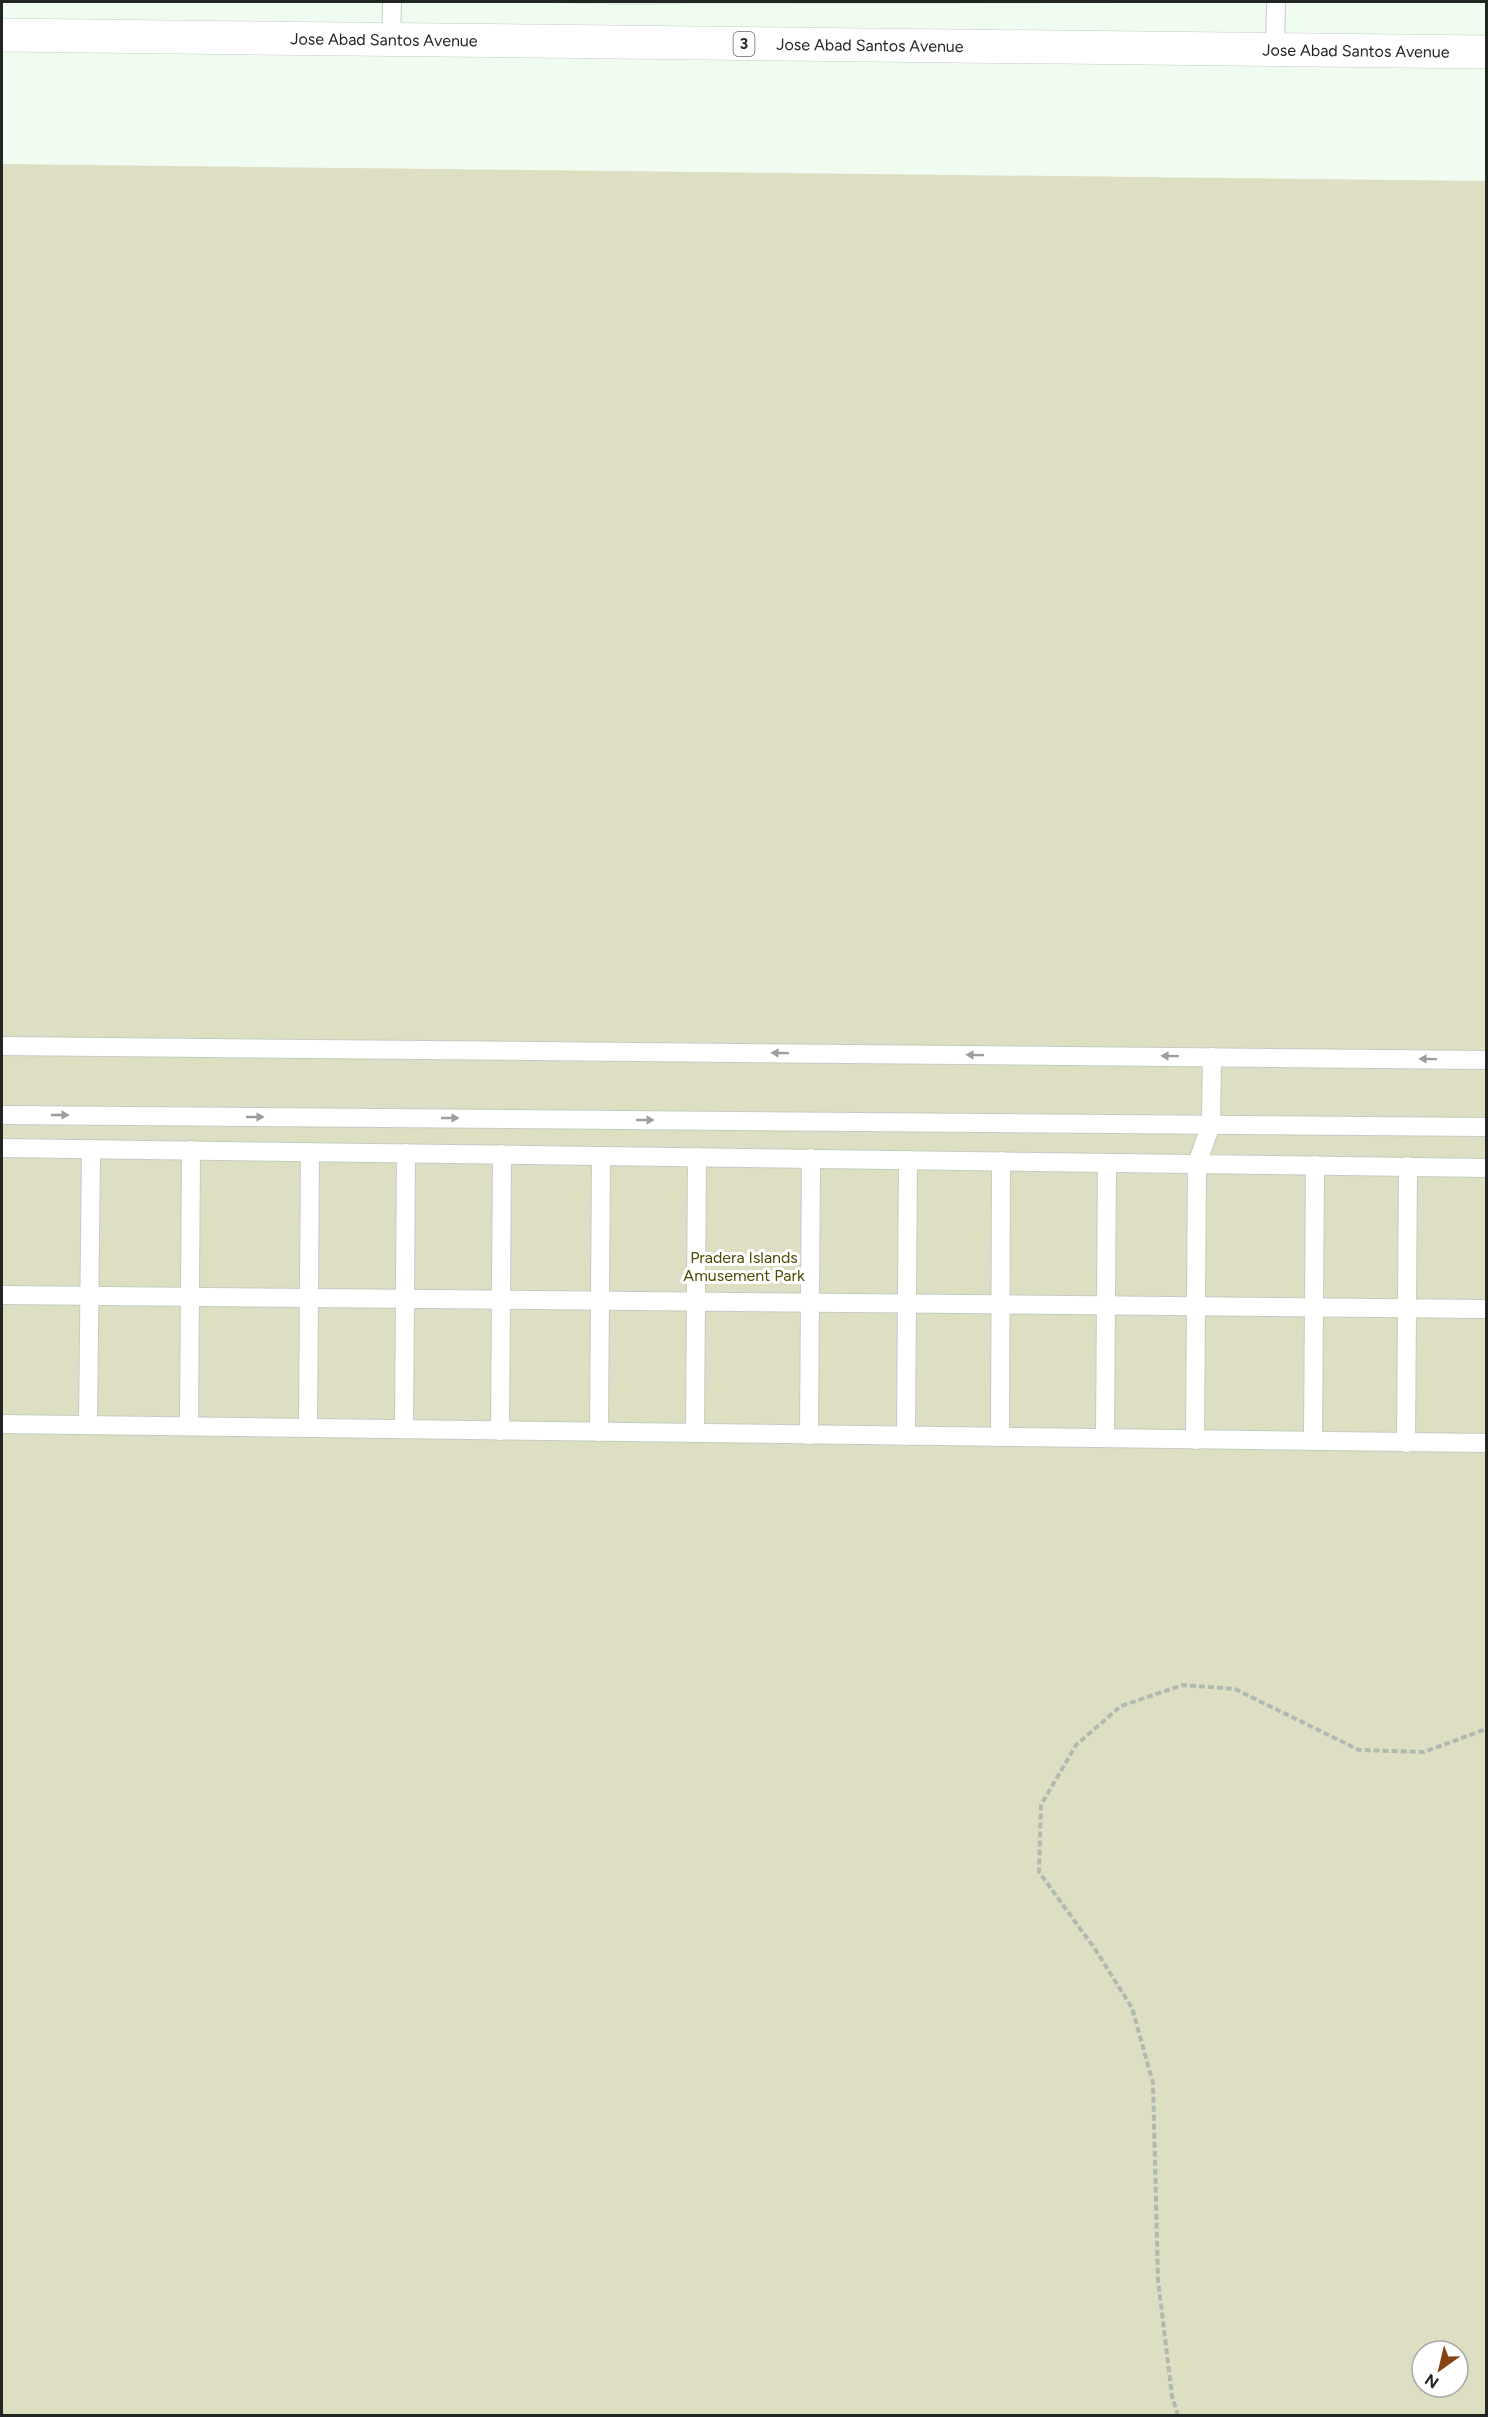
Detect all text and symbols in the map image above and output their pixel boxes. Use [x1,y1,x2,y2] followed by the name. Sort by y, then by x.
[290,29,478,50] street label: Jose Abad Santos Avenue
[734,32,754,56] road number: 3
[776,35,964,56] street label: Jose Abad Santos Avenue
[1262,40,1450,62] street label: Jose Abad Santos Avenue
[771,1048,790,1058] one-way arrow
[966,1050,985,1060] one-way arrow
[1161,1051,1180,1061] one-way arrow
[1419,1054,1438,1064] one-way arrow
[50,1110,69,1120] one-way arrow
[245,1112,264,1122] one-way arrow
[440,1113,459,1123] one-way arrow
[635,1115,654,1124] one-way arrow
[683,1248,805,1285] park label: Pradera Islands Amusement Park
[1410,2339,1470,2399] north arrow
[1421,2370,1442,2392] text: N

